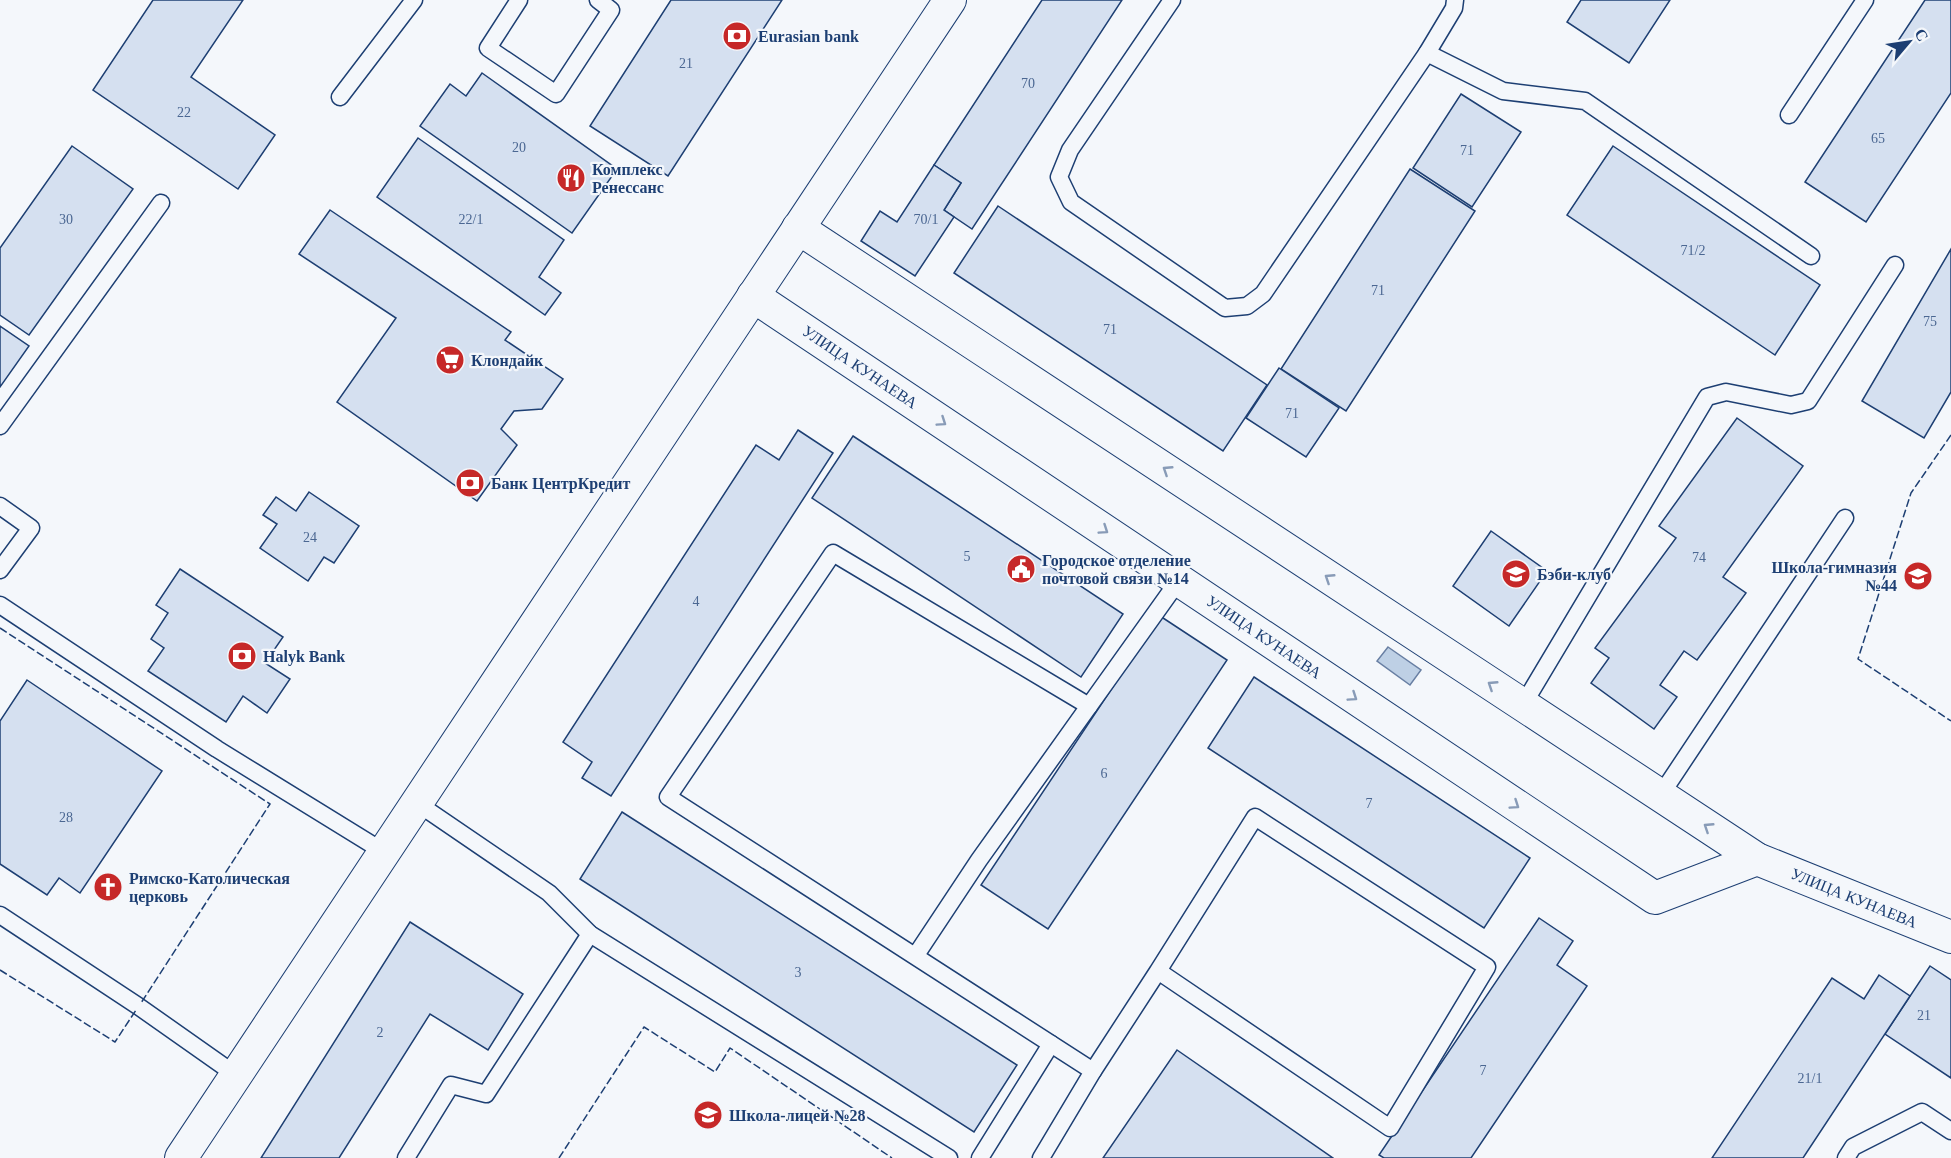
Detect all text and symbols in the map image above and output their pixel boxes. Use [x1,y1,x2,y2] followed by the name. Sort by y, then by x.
[1879,12,1939,72] north arrow
[721,20,753,52] bank icon: Eurasian bank
[1911,26,1932,44] text: С
[758,28,859,45] place label: Eurasian bank
[679,56,693,71] house number: 21
[1021,76,1035,91] house number: 70
[177,105,191,120] house number: 22
[1871,131,1885,146] house number: 65
[512,140,526,155] house number: 20
[1460,143,1474,158] house number: 71
[592,161,664,196] place label: Комплекс Ренессанс
[555,162,587,194] restaurant icon: Комплекс Ренессанс
[59,212,73,227] house number: 30
[459,212,483,227] house number: 22/1
[914,212,938,227] house number: 70/1
[1681,243,1705,258] house number: 71/2
[1371,283,1385,298] house number: 71
[1923,314,1937,329] house number: 75
[799,322,921,413] street label: УЛИЦА КУНАЕВА
[1103,322,1117,337] house number: 71
[434,344,466,376] supermarket icon: Клондайк
[471,352,544,369] place label: Клондайк
[1285,406,1299,421] house number: 71
[935,414,946,425] one-way arrow
[454,467,486,499] bank icon: Банк ЦентрКредит
[1162,467,1173,478] one-way arrow
[491,475,630,493] place label: Банк ЦентрКредит
[1097,523,1108,534] one-way arrow
[303,530,317,545] house number: 24
[964,549,971,564] house number: 5
[1692,550,1706,565] house number: 74
[1042,552,1191,587] place label: Городское отделение почтовой связи №14
[1005,553,1037,585] public building icon: Городское отделение почтовой связи №14
[1500,558,1532,590] school or university icon: Бэби-клуб
[1771,559,1897,594] place label: Школа-гимназия №44
[1902,560,1934,592] school or university icon: Школа-гимназия №44
[1537,566,1611,584] place label: Бэби-клуб
[1325,574,1336,585] one-way arrow
[1203,592,1325,683] street label: УЛИЦА КУНАЕВА
[693,594,700,609] house number: 4
[226,640,258,672] bank icon: Halyk Bank
[263,648,345,666] place label: Halyk Bank
[1488,681,1499,692] one-way arrow
[1347,689,1357,701] one-way arrow
[1101,766,1108,781] house number: 6
[1366,796,1373,811] house number: 7
[1509,798,1520,809] one-way arrow
[59,810,73,825] house number: 28
[1703,823,1714,834] one-way arrow
[1788,865,1920,932] street label: УЛИЦА КУНАЕВА
[129,870,290,906] place label: Римско-Католическая церковь
[92,871,124,903] church icon: Римско-Католическая церковь
[795,965,802,980] house number: 3
[1917,1008,1931,1023] house number: 21
[377,1025,384,1040] house number: 2
[1480,1063,1487,1078] house number: 7
[1798,1071,1822,1086] house number: 21/1
[692,1099,724,1131] school or university icon: Школа-лицей №28
[729,1107,865,1124] place label: Школа-лицей №28

